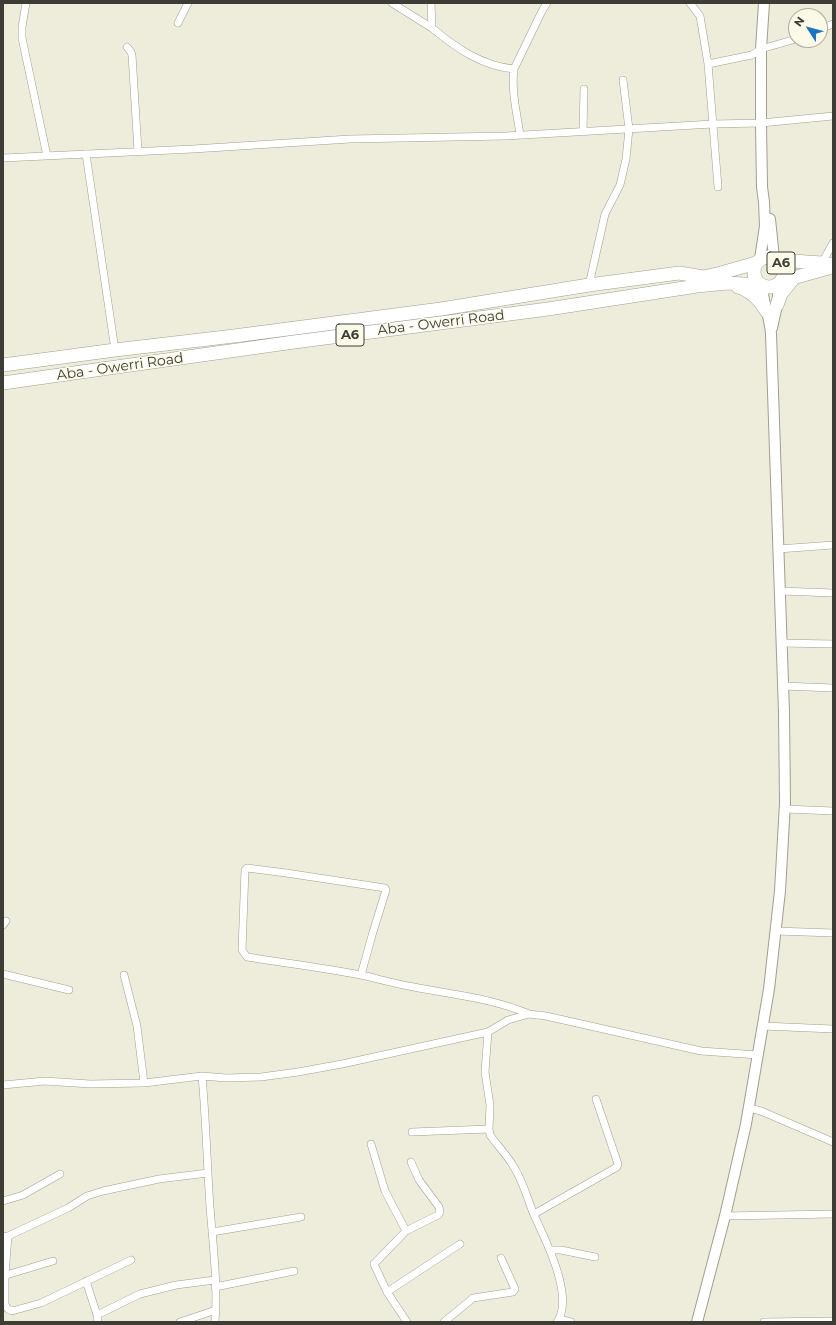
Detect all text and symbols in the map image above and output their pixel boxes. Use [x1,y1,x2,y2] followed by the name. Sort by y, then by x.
[788,8,828,48] north arrow
[791,14,807,29] text: N
[767,252,795,274] road number: A6
[377,307,505,339] street label: Aba - Owerri Road
[336,324,364,346] road number: A6
[56,350,184,384] street label: Aba - Owerri Road

